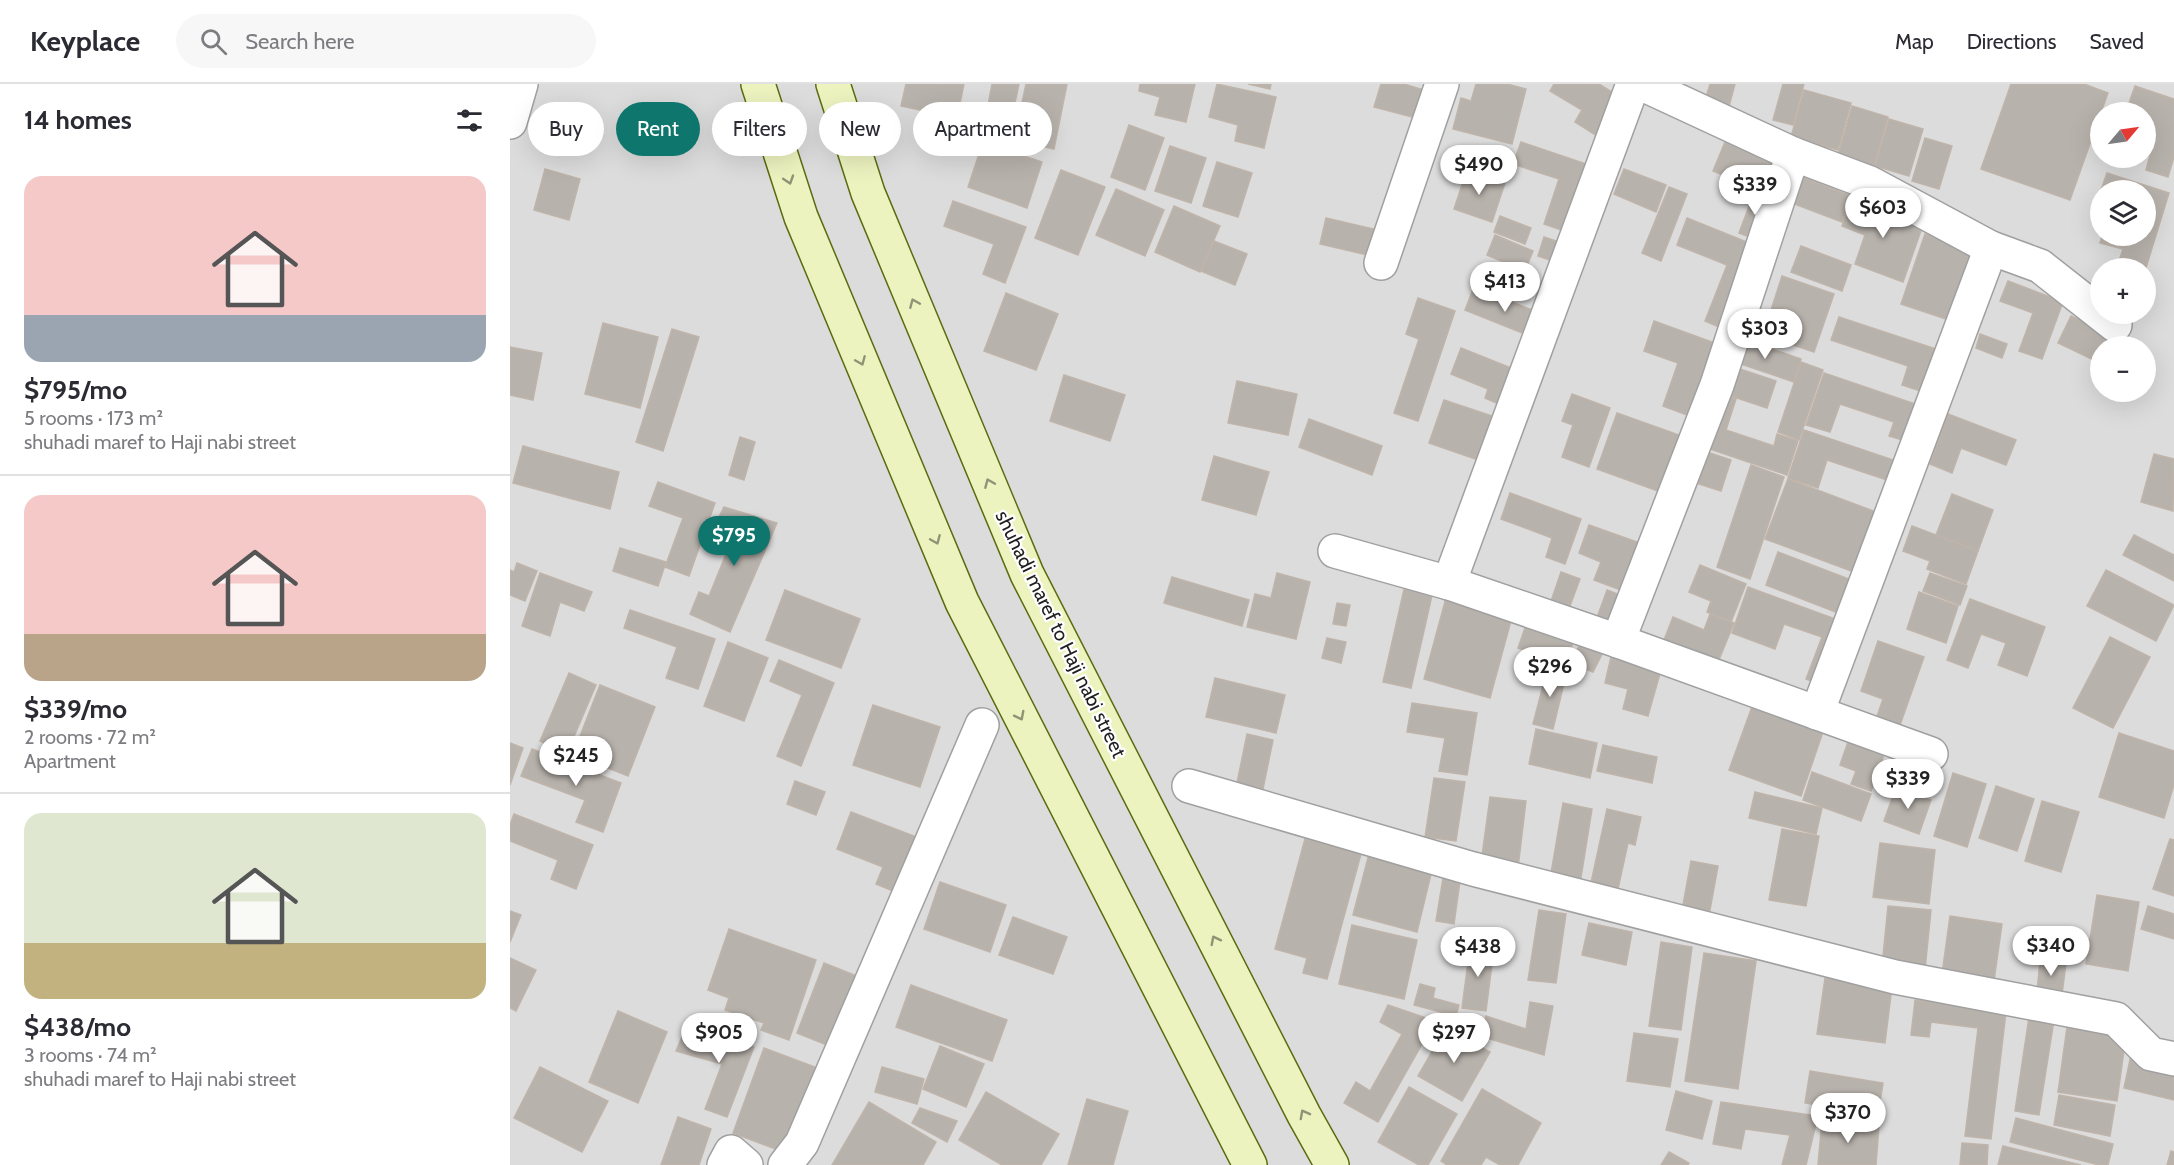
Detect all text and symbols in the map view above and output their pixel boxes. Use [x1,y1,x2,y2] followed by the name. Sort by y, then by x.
[176,14,596,68] search box
[30,24,140,58] text: Keyplace
[197,25,230,58] icon: search
[245,28,355,55] text: Search here
[1895,29,1934,54] text: Map
[1967,29,2056,54] text: Directions
[2089,29,2144,54] text: Saved
[528,102,604,156] chip: Buy
[616,102,700,156] chip: Rent
[712,102,807,156] chip: Filters
[819,102,901,156] chip: New
[913,102,1052,156] chip: Apartment
[2090,102,2156,168] north arrow
[2090,102,2156,402] map controls
[24,104,132,136] text: 14 homes
[453,104,486,137] icon: filters
[1443,145,1515,196] pin: $490
[1454,152,1504,176] text: $490
[1719,165,1791,216] pin: $339
[1733,172,1777,196] text: $339
[781,174,794,185] one-way arrow
[2090,180,2156,246] button: layers
[1847,188,1919,239] pin: $603
[1859,195,1907,219] text: $603
[201,215,309,323] icon: home
[2090,258,2156,324] button: +
[1469,262,1541,313] pin: $413
[1484,269,1526,293] text: $413
[909,298,921,309] one-way arrow
[1729,309,1801,360] pin: $303
[1741,316,1789,340] text: $303
[2090,336,2156,402] button: −
[854,354,866,365] one-way arrow
[24,374,127,406] text: $795/mo
[24,406,163,430] text: 5 rooms · 173 m²
[24,430,296,454] text: shuhadi maref to Haji nabi street
[985,478,997,489] one-way arrow
[991,506,1132,762] street label: shuhadi maref to Haji nabi street
[698,516,770,567] pin: $795
[712,523,756,547] text: $795
[201,534,309,642] icon: home
[929,534,941,545] one-way arrow
[1514,647,1586,698] pin: $296
[1528,654,1572,678] text: $296
[24,693,127,725] text: $339/mo
[1013,710,1025,721] one-way arrow
[24,725,156,749] text: 2 rooms · 72 m²
[540,736,612,787] pin: $245
[553,743,599,767] text: $245
[24,749,116,773] text: Apartment
[1872,759,1944,810] pin: $339
[1886,766,1930,790] text: $339
[201,852,309,960] icon: home
[2015,926,2087,977] pin: $340
[1442,927,1514,978] pin: $438
[2027,933,2075,957] text: $340
[1455,934,1501,958] text: $438
[1211,936,1222,946] one-way arrow
[24,1011,131,1043] text: $438/mo
[683,1013,755,1064] pin: $905
[1418,1013,1490,1064] pin: $297
[695,1020,743,1044] text: $905
[1432,1020,1476,1044] text: $297
[24,1043,157,1067] text: 3 rooms · 74 m²
[24,1067,296,1091] text: shuhadi maref to Haji nabi street
[1812,1093,1884,1144] pin: $370
[1825,1100,1871,1124] text: $370
[1300,1109,1311,1120] one-way arrow

